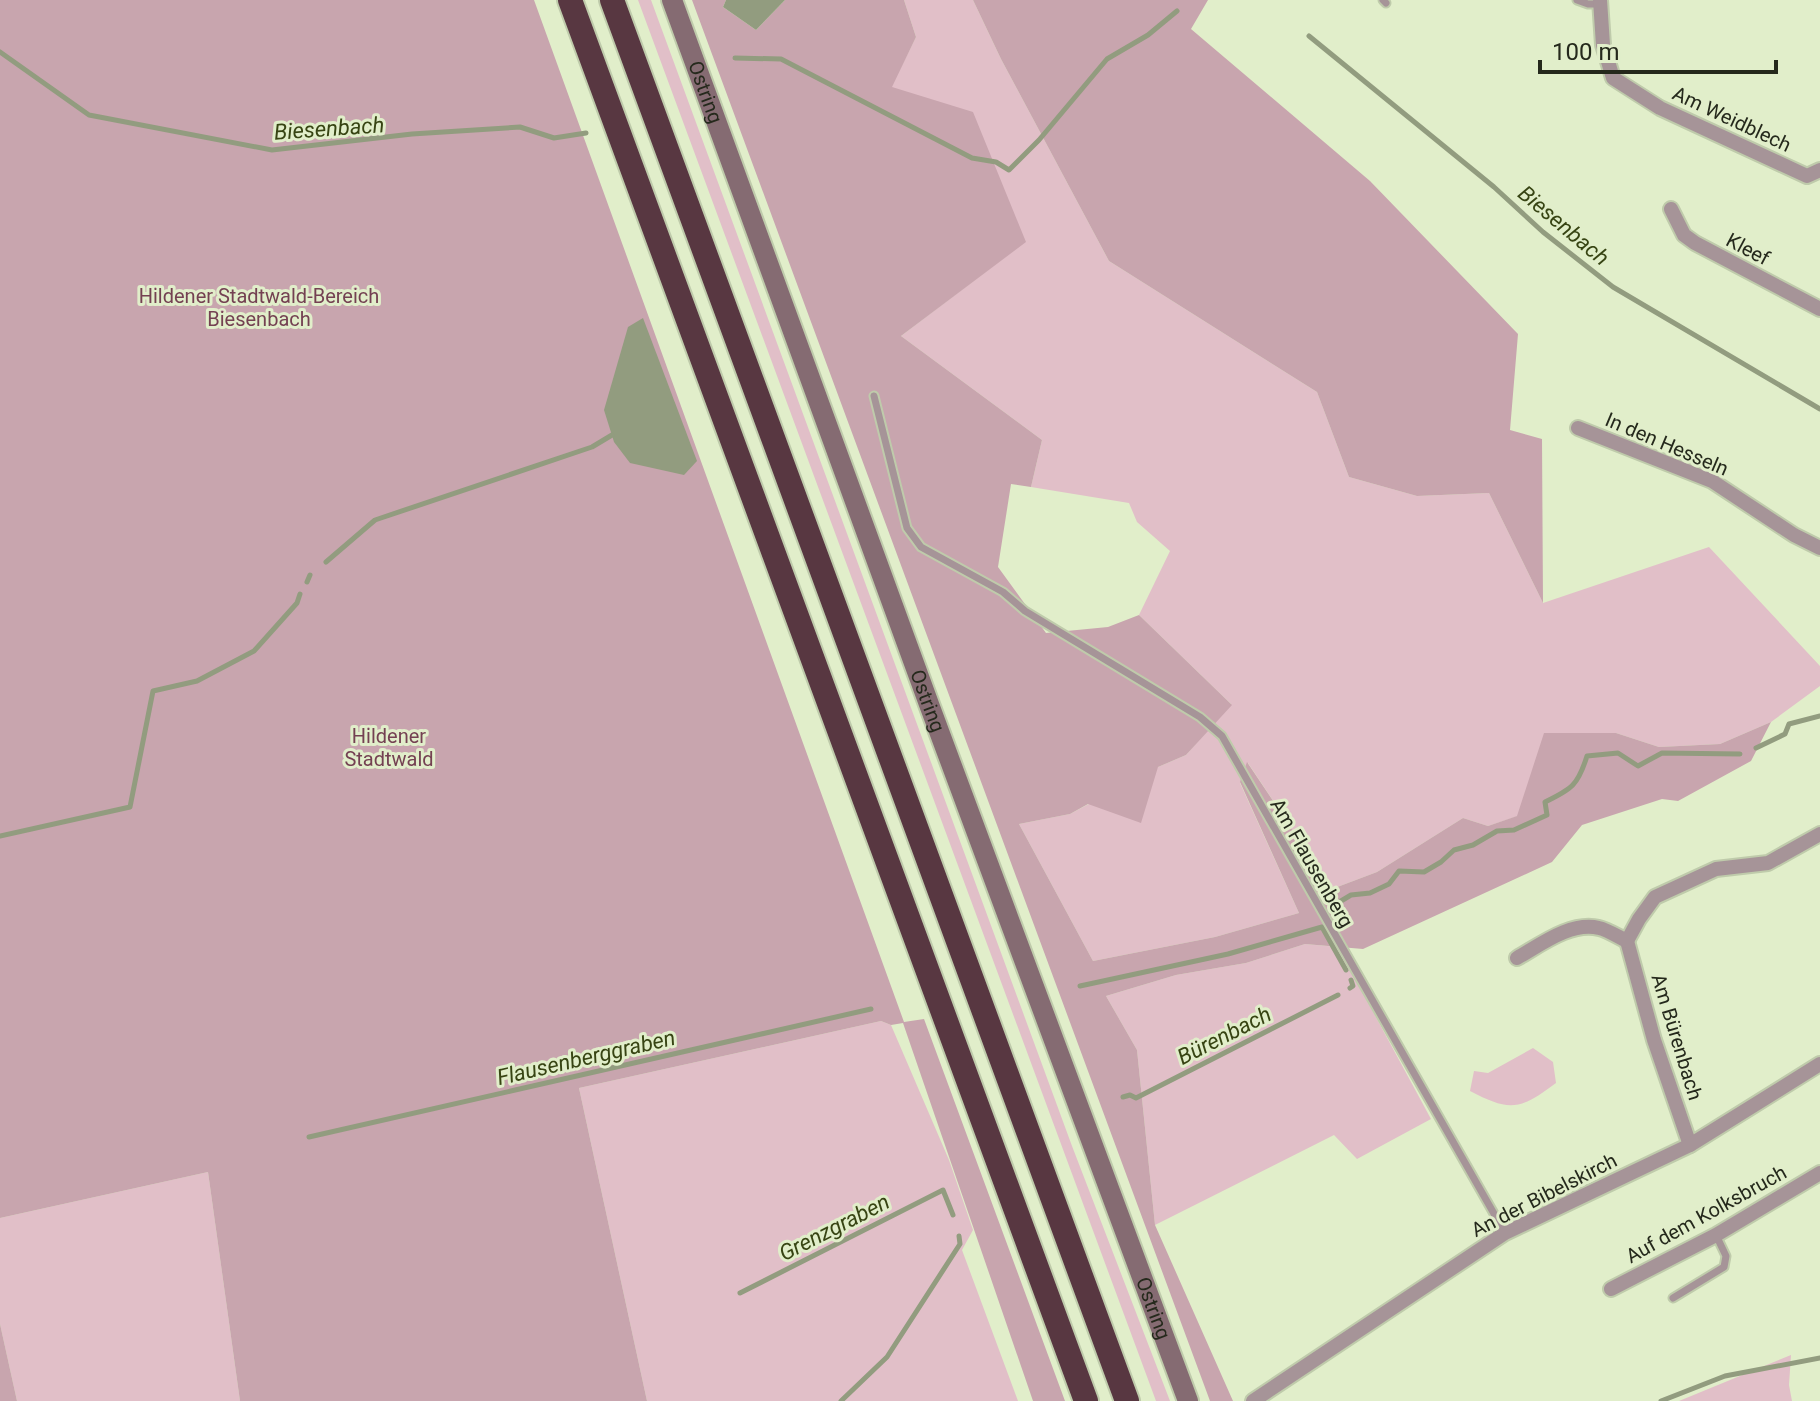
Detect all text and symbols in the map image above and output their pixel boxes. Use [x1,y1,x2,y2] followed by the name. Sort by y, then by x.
[1540,24,1776,74] scale bar
[1552,38,1619,66] text: 100 m
[683,58,728,127] street label: Ostring
[1669,81,1795,157] street label: Am Weidblech
[273,112,385,145] water label: Biesenbach
[1513,180,1614,270] water label: Biesenbach
[1722,228,1774,270] street label: Kleef
[139,284,379,331] park label: Hildener Stadtwald-Bereich Biesenbach
[1602,407,1732,481] street label: In den Hesseln
[905,666,950,735] street label: Ostring
[344,724,434,771] park label: Hildener Stadtwald
[1265,794,1359,932] street label: Am Flausenberg
[1646,971,1708,1103] street label: Am Bürenbach
[1173,1001,1275,1070] water label: Bürenbach
[495,1025,678,1090] water label: Flausenberggraben
[1467,1148,1621,1242] street label: An der Bibelskirch
[1622,1160,1790,1268] street label: Auf dem Kolksbruch
[775,1189,894,1266] water label: Grenzgraben
[1131,1274,1176,1343] street label: Ostring

